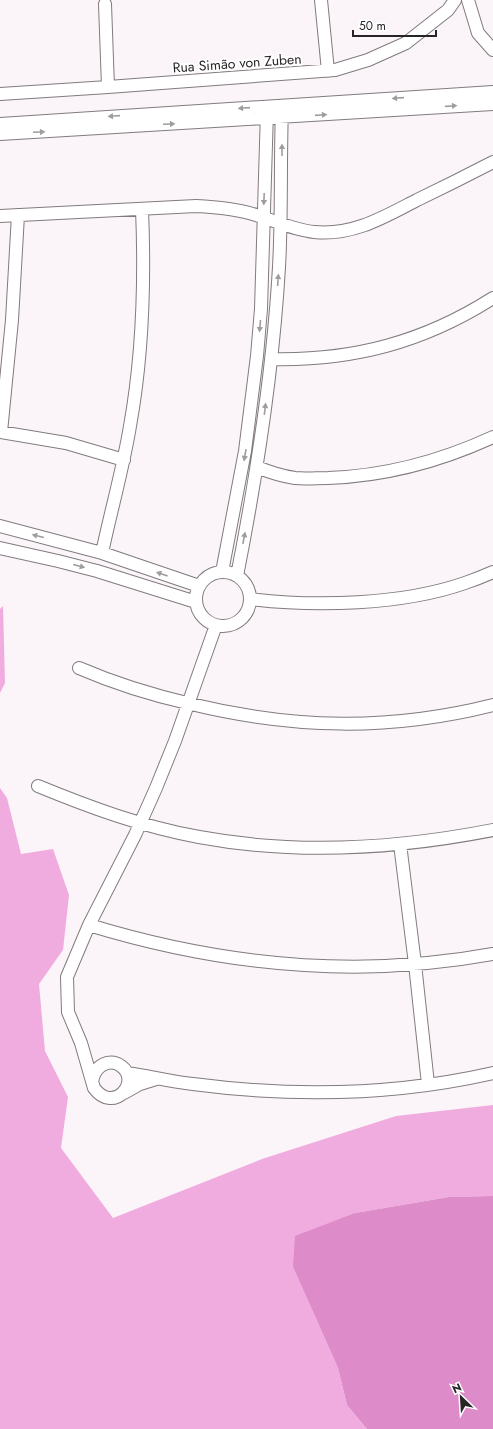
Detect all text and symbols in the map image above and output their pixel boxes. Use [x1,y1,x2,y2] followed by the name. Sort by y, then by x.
[353,12,436,38] scale bar
[359,17,386,35] text: 50 m
[172,49,302,77] street label: Rua Simão von Zuben
[392,95,404,102] one-way arrow
[445,103,457,110] one-way arrow
[238,105,250,112] one-way arrow
[315,111,327,118] one-way arrow
[108,113,120,120] one-way arrow
[163,120,175,127] one-way arrow
[33,128,45,135] one-way arrow
[279,143,285,156] one-way arrow
[261,193,267,206] one-way arrow
[274,274,281,286] one-way arrow
[256,320,263,332] one-way arrow
[262,403,268,415] one-way arrow
[241,449,247,461] one-way arrow
[241,531,247,544] one-way arrow
[32,532,44,538] one-way arrow
[73,563,85,569] one-way arrow
[156,570,168,576] one-way arrow
[441,1377,481,1417] north arrow
[449,1379,464,1397] text: N

